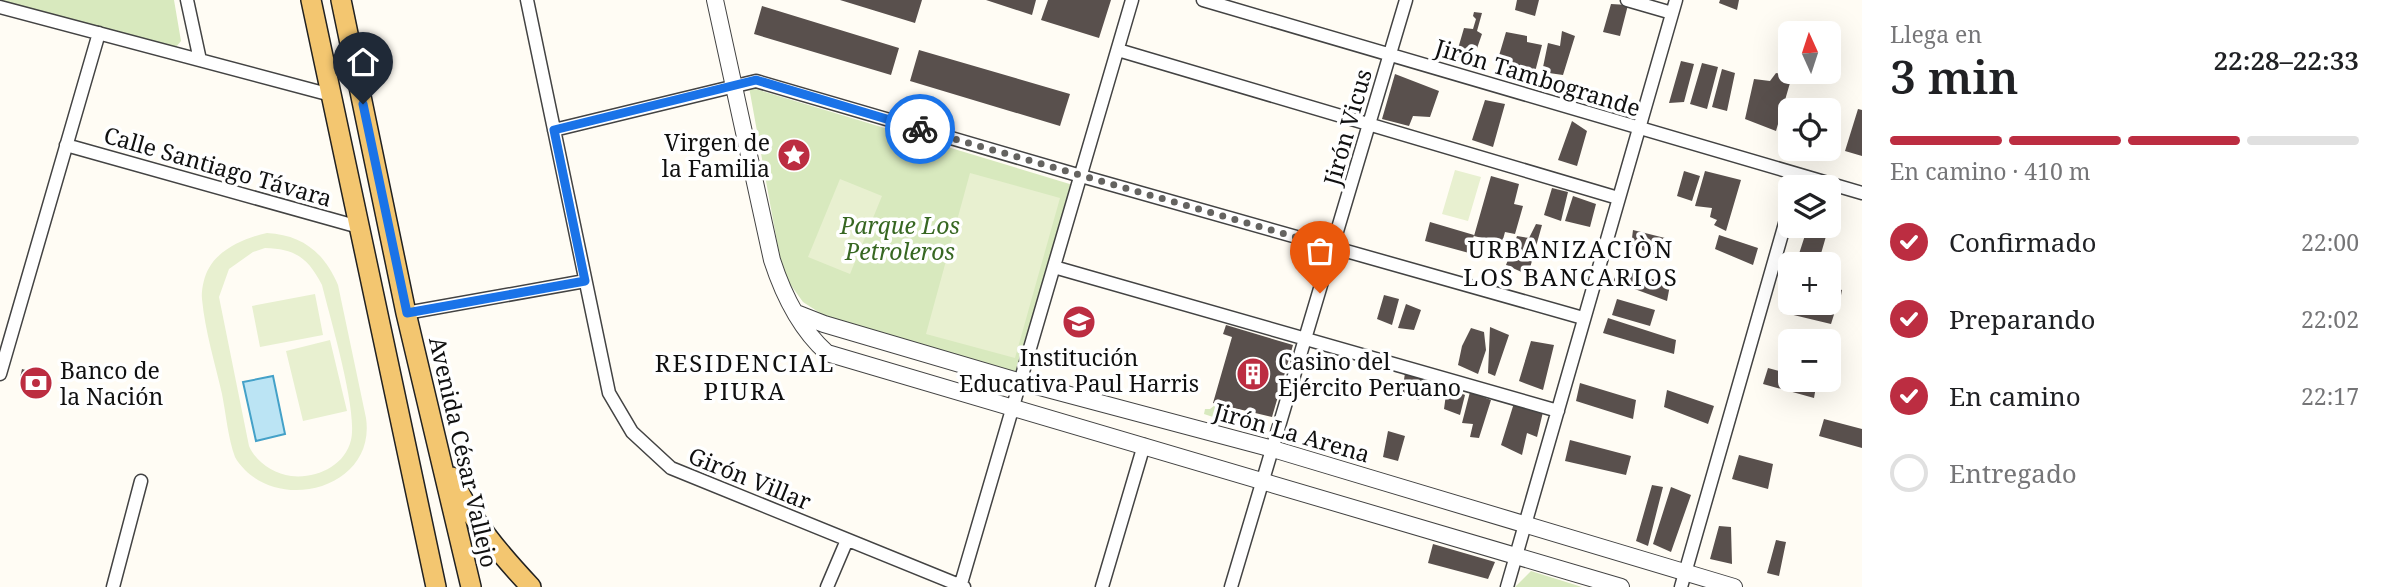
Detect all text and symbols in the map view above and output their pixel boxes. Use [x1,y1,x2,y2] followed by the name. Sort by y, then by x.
[1890,18,1982,50] text: Llega en
[1778,21,1841,84] north arrow
[1778,21,1841,392] map controls
[1431,30,1644,123] street label: Jirón Tambogrande
[333,32,393,104] pin
[2213,42,2359,78] text: 22:28–22:33
[344,43,382,81] icon: home
[1890,45,2018,107] text: 3 min
[1315,65,1379,190] street label: Jirón Vicus
[885,94,955,164] courier
[1778,98,1841,161] button: locate
[901,110,939,148] icon: bike
[100,118,336,214] street label: Calle Santiago Távara
[662,126,770,184] place label: Virgen de la Familia
[775,136,813,174] place icon: Virgen de la Familia
[1890,155,2091,187] text: En camino · 410 m
[1778,175,1841,238] button: layers
[839,209,960,267] park label: Parque Los Petroleros
[1290,221,1350,293] pin
[1890,223,1928,261] icon: check
[1949,224,2096,260] text: Confirmado
[2301,226,2359,258] text: 22:00
[1301,232,1339,270] icon: bag
[1463,232,1679,293] district label: URBANIZACIÒN LOS BANCARIOS
[1778,252,1841,315] button: +
[1890,300,1928,338] icon: check
[1949,301,2096,337] text: Preparando
[1060,303,1098,341] school or university icon: Institución Educativa Paul Harris
[2301,303,2359,335] text: 22:02
[1778,329,1841,392] button: −
[422,333,506,571] street label: Avenida César Vallejo
[959,341,1199,399] place label: Institución Educativa Paul Harris
[1278,345,1461,403] place label: Casino del Ejército Peruano
[655,346,835,407] district label: RESIDENCIAL PIURA
[60,354,164,412] place label: Banco de la Nación
[1234,355,1272,393] building icon: Casino del Ejército Peruano
[17,364,55,402] bank icon: Banco de la Nación
[1890,377,1928,415] icon: check
[1949,378,2081,414] text: En camino
[2301,380,2359,412] text: 22:17
[1209,394,1374,470] street label: Jirón La Arena
[684,439,816,517] street label: Girón Villar
[1949,455,2077,491] text: Entregado

